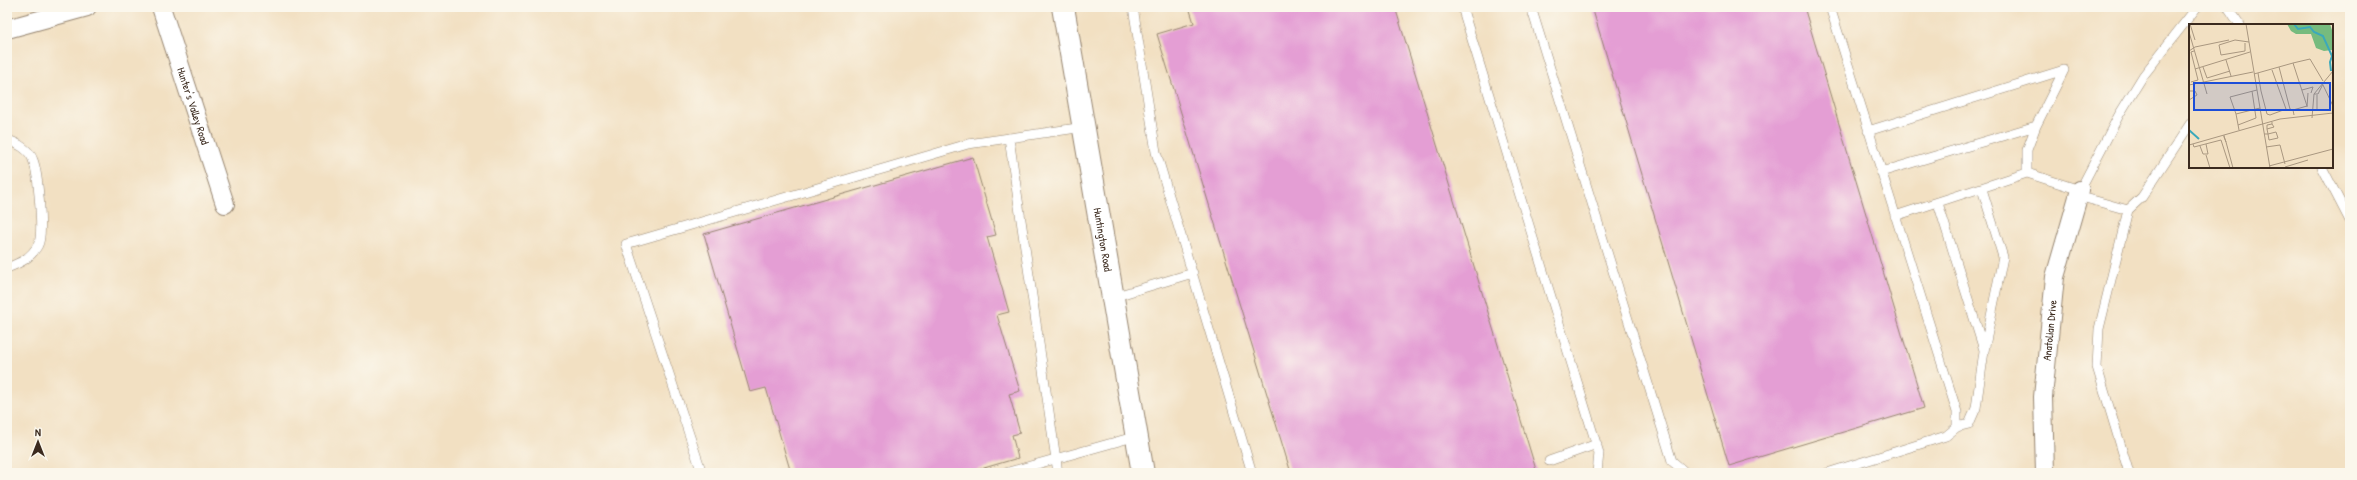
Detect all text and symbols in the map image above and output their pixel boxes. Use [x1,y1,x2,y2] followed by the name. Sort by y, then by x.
[2189,24,2333,168] inset map
[174,65,212,147] street label: Hunter's Valley Road
[1091,207,1115,273] street label: Huntington Road
[2040,299,2060,361] street label: Anatolian Drive
[18,422,58,462] north arrow
[35,425,41,439] text: N

